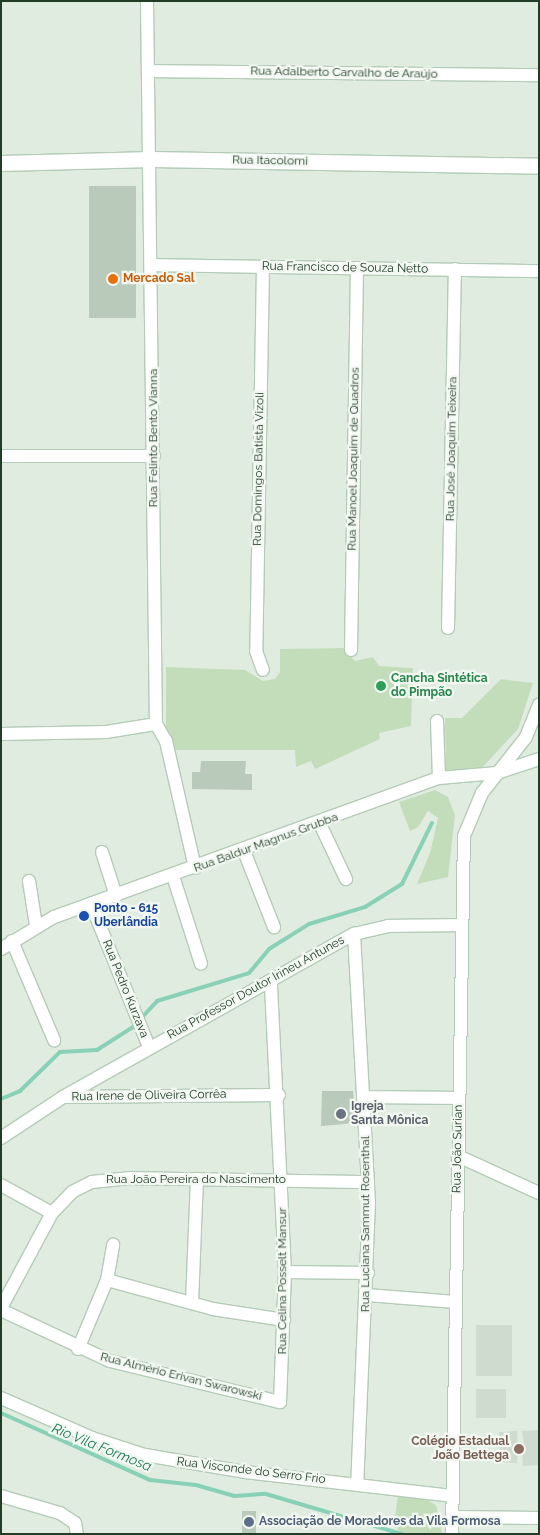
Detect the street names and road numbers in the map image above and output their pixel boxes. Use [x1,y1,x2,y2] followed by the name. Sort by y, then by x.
[250,64,438,82] street label: Rua Adalberto Carvalho de Araújo
[232,153,308,169] street label: Rua Itacolomi
[262,259,428,277] street label: Rua Francisco de Souza Netto
[345,367,363,551] street label: Rua Manoel Joaquim de Quadros
[147,368,161,508] street label: Rua Felinto Bento Vianna
[444,376,460,522] street label: Rua José Joaquim Teixeira
[250,392,268,546] street label: Rua Domingos Batista Vizoli
[192,810,340,876] street label: Rua Baldur Magnus Grubba
[165,933,347,1043] street label: Rua Professor Doutor Irineu Antunes
[99,938,151,1040] street label: Rua Pedro Kurzava
[71,1087,227,1105] street label: Rua Irene de Oliveira Corrêa
[450,1104,466,1194] street label: Rua João Surian
[359,1136,373,1312] street label: Rua Luciana Sammut Rosenthal
[106,1173,286,1187] street label: Rua João Pereira do Nascimento
[276,1208,290,1354] street label: Rua Celina Posselt Mansur
[99,1350,263,1404] street label: Rua Almério Erivan Swarowski
[176,1455,326,1487] street label: Rua Visconde do Serro Frio

